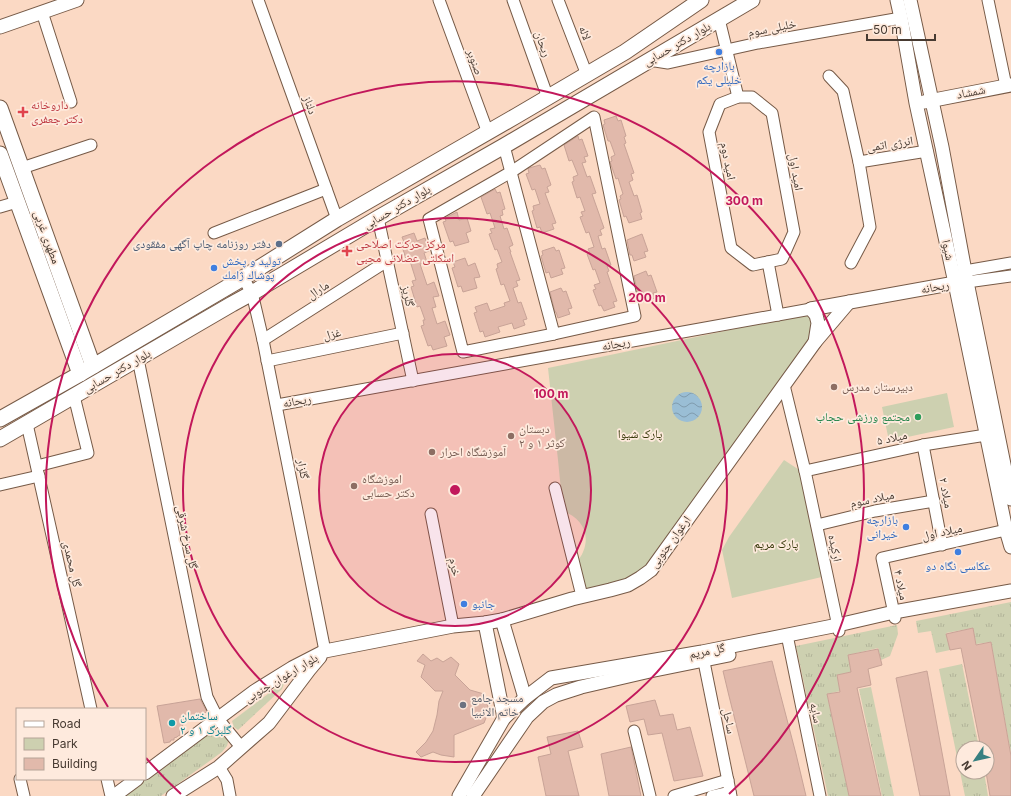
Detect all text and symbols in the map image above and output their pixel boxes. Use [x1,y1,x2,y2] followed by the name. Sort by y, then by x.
[747,15,798,41] street label: خلیلی سوم
[867,16,935,42] scale bar
[640,18,713,69] street label: بلوار دکتر حسابی
[873,22,902,37] text: 50 m
[576,24,595,42] street label: لاله
[532,29,555,59] street label: ریحان
[463,46,487,77] street label: صنوبر
[714,47,724,57] marker: بازارچه خلیلی یکم
[696,58,742,88] place label: بازارچه خلیلی یکم
[955,81,987,102] street label: شمشاد
[300,93,321,116] street label: دلناز
[31,97,83,126] place label: داروخانه دکتر جعفری
[18,107,28,117] marker: داروخانه دکتر جعفری
[866,132,914,155] street label: انرژی اتمی
[717,141,740,181] street label: امید دوم
[786,152,807,192] street label: امید اول
[360,181,433,232] street label: بلوار دکتر حسابی
[725,193,763,208] text: 300 m
[31,208,64,266] street label: مطهری غربی
[133,236,271,251] place label: دفتر روزنامه چاپ آگهی مفقودی
[356,236,454,265] place label: مرکز حرکت اصلاحی اسکلتی عضلانی محبی
[939,238,958,262] street label: شیوا
[274,239,284,249] marker: دفتر روزنامه چاپ آگهی مفقودی
[341,245,353,257] marker: مرکز حرکت اصلاحی اسکلتی عضلانی محبی
[222,253,281,282] place label: توليد و پخش پوشاك ژامك
[209,263,219,273] marker: توليد و پخش پوشاك ژامك
[304,277,332,302] street label: مارال
[920,277,951,297] street label: ریحانه
[398,283,418,308] street label: گلریز
[628,290,666,305] text: 200 m
[322,324,342,343] street label: غزل
[601,334,632,354] street label: ریحانه
[80,345,153,396] street label: بلوار دکتر حسابی
[842,379,913,394] place label: دبیرستان مدرس
[829,382,839,392] marker: دبیرستان مدرس
[533,386,569,401] text: 100 m
[282,391,313,411] street label: ریحانه
[816,409,910,424] place label: مجتمع ورزشی حجاب
[913,412,923,422] marker: مجتمع ورزشی حجاب
[519,421,565,450] place label: دبستان کوثر ۱ و ۲
[618,426,663,441] park label: پارک شیوا
[875,427,909,448] street label: میلاد ۵
[506,431,516,441] marker: دبستان کوثر ۱ و ۲
[439,444,507,459] place label: آموزشگاه احرار
[427,447,437,457] marker: آموزشگاه احرار
[294,457,313,480] street label: گلزار
[362,471,415,500] place label: اموزشگاه دکتر حسابی
[936,476,957,510] street label: میلاد ۲
[349,481,359,491] marker: اموزشگاه دکتر حسابی
[448,483,462,497] centre of rings
[848,487,896,511] street label: میلاد سوم
[173,503,202,570] street label: گل سرخ شرقی
[866,512,898,541] place label: بازارچه خیرانی
[646,513,694,571] street label: ارغوان جنوبی
[920,520,964,543] street label: میلاد اول
[901,522,911,532] marker: بازارچه خیرانی
[825,533,846,563] street label: ارکیده
[754,536,799,552] park label: پارک مریم
[60,539,85,588] street label: گل محمدی
[953,547,963,557] marker: عکاسی نگاه دو
[445,556,465,578] street label: خرم
[926,558,990,573] place label: عکاسی نگاه دو
[891,568,912,602] street label: میلاد ۴
[472,596,495,611] place label: جانبو
[459,599,469,609] marker: جانبو
[688,640,726,662] street label: گل مریم
[241,650,321,706] street label: بلوار ارغوان جنوبی
[471,690,523,720] place label: مسجد جامع خاتم الانبیا
[458,700,468,710] marker: مسجد جامع خاتم الانبیا
[807,701,826,725] street label: سایه
[719,707,740,735] street label: ساحل
[16,708,146,780] legend
[180,708,231,737] place label: ساختمان گلبرگ ۱ و ۲
[52,716,81,731] text: Road
[167,718,177,728] marker: ساختمان گلبرگ ۱ و ۲
[52,736,78,751] text: Park
[955,740,995,780] north arrow
[52,756,97,771] text: Building
[959,758,975,773] text: N

